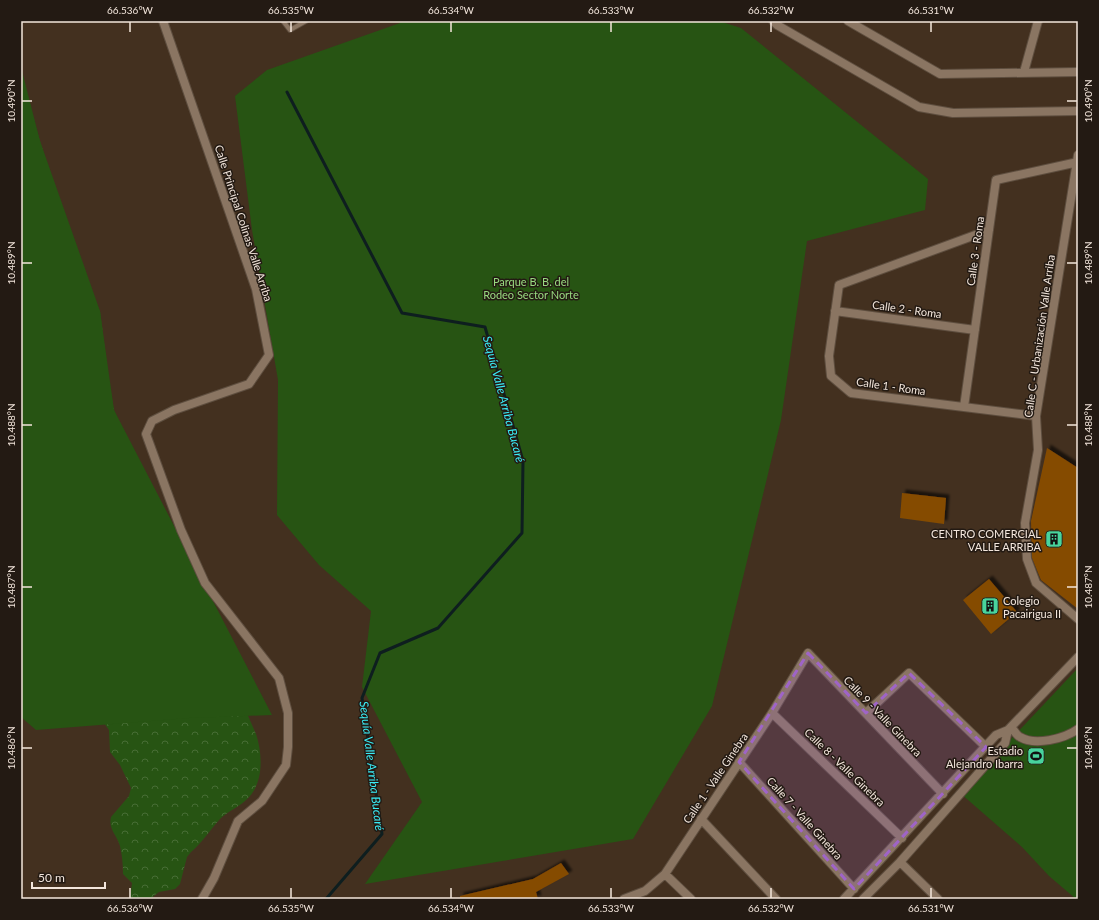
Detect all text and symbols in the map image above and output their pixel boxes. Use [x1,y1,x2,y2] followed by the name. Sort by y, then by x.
[107,4,154,16] text: 66.536°W
[268,4,315,16] text: 66.535°W
[428,4,475,16] text: 66.534°W
[588,4,635,16] text: 66.533°W
[748,4,795,16] text: 66.532°W
[908,4,955,16] text: 66.531°W
[5,79,17,123] text: 10.490°N
[1082,79,1094,123] text: 10.490°N
[213,143,275,303] street label: Calle Principal Colinas Valle Arriba
[964,215,986,287] street label: Calle 3 - Roma
[5,241,17,285] text: 10.489°N
[1082,241,1094,285] text: 10.489°N
[1021,254,1057,418] street label: Calle C - Urbanización Valle Arriba
[483,275,579,301] park label: Parque B. B. del Rodeo Sector Norte
[871,298,943,320] street label: Calle 2 - Roma
[480,334,528,464] water label: Sequía Valle Arriba Bucaré
[855,375,927,397] street label: Calle 1 - Roma
[5,403,17,447] text: 10.488°N
[1082,403,1094,447] text: 10.488°N
[931,527,1042,553] place label: CENTRO COMERCIAL VALLE ARRIBA
[1044,529,1064,549] building icon: CENTRO COMERCIAL VALLE ARRIBA
[5,565,17,609] text: 10.487°N
[1082,565,1094,609] text: 10.487°N
[1003,594,1061,620] place label: Colegio Pacairigua II
[980,596,1000,616] building icon: Colegio Pacairigua II
[841,673,925,759] street label: Calle 9 - Valle Ginebra
[357,700,387,832] water label: Sequía Valle Arriba Bucaré
[802,725,888,809] street label: Calle 8 - Valle Ginebra
[5,726,17,770] text: 10.486°N
[1082,726,1094,770] text: 10.486°N
[680,730,750,826] street label: Calle 1 - Valle Ginebra
[946,744,1023,770] place label: Estadio Alejandro Ibarra
[1026,746,1046,766] sports icon: Estadio Alejandro Ibarra
[765,774,845,862] street label: Calle 7 - Valle Ginebra
[32,864,105,890] scale bar
[38,870,65,885] text: 50 m
[107,902,154,914] text: 66.536°W
[268,902,315,914] text: 66.535°W
[428,902,475,914] text: 66.534°W
[588,902,635,914] text: 66.533°W
[748,902,795,914] text: 66.532°W
[908,902,955,914] text: 66.531°W

